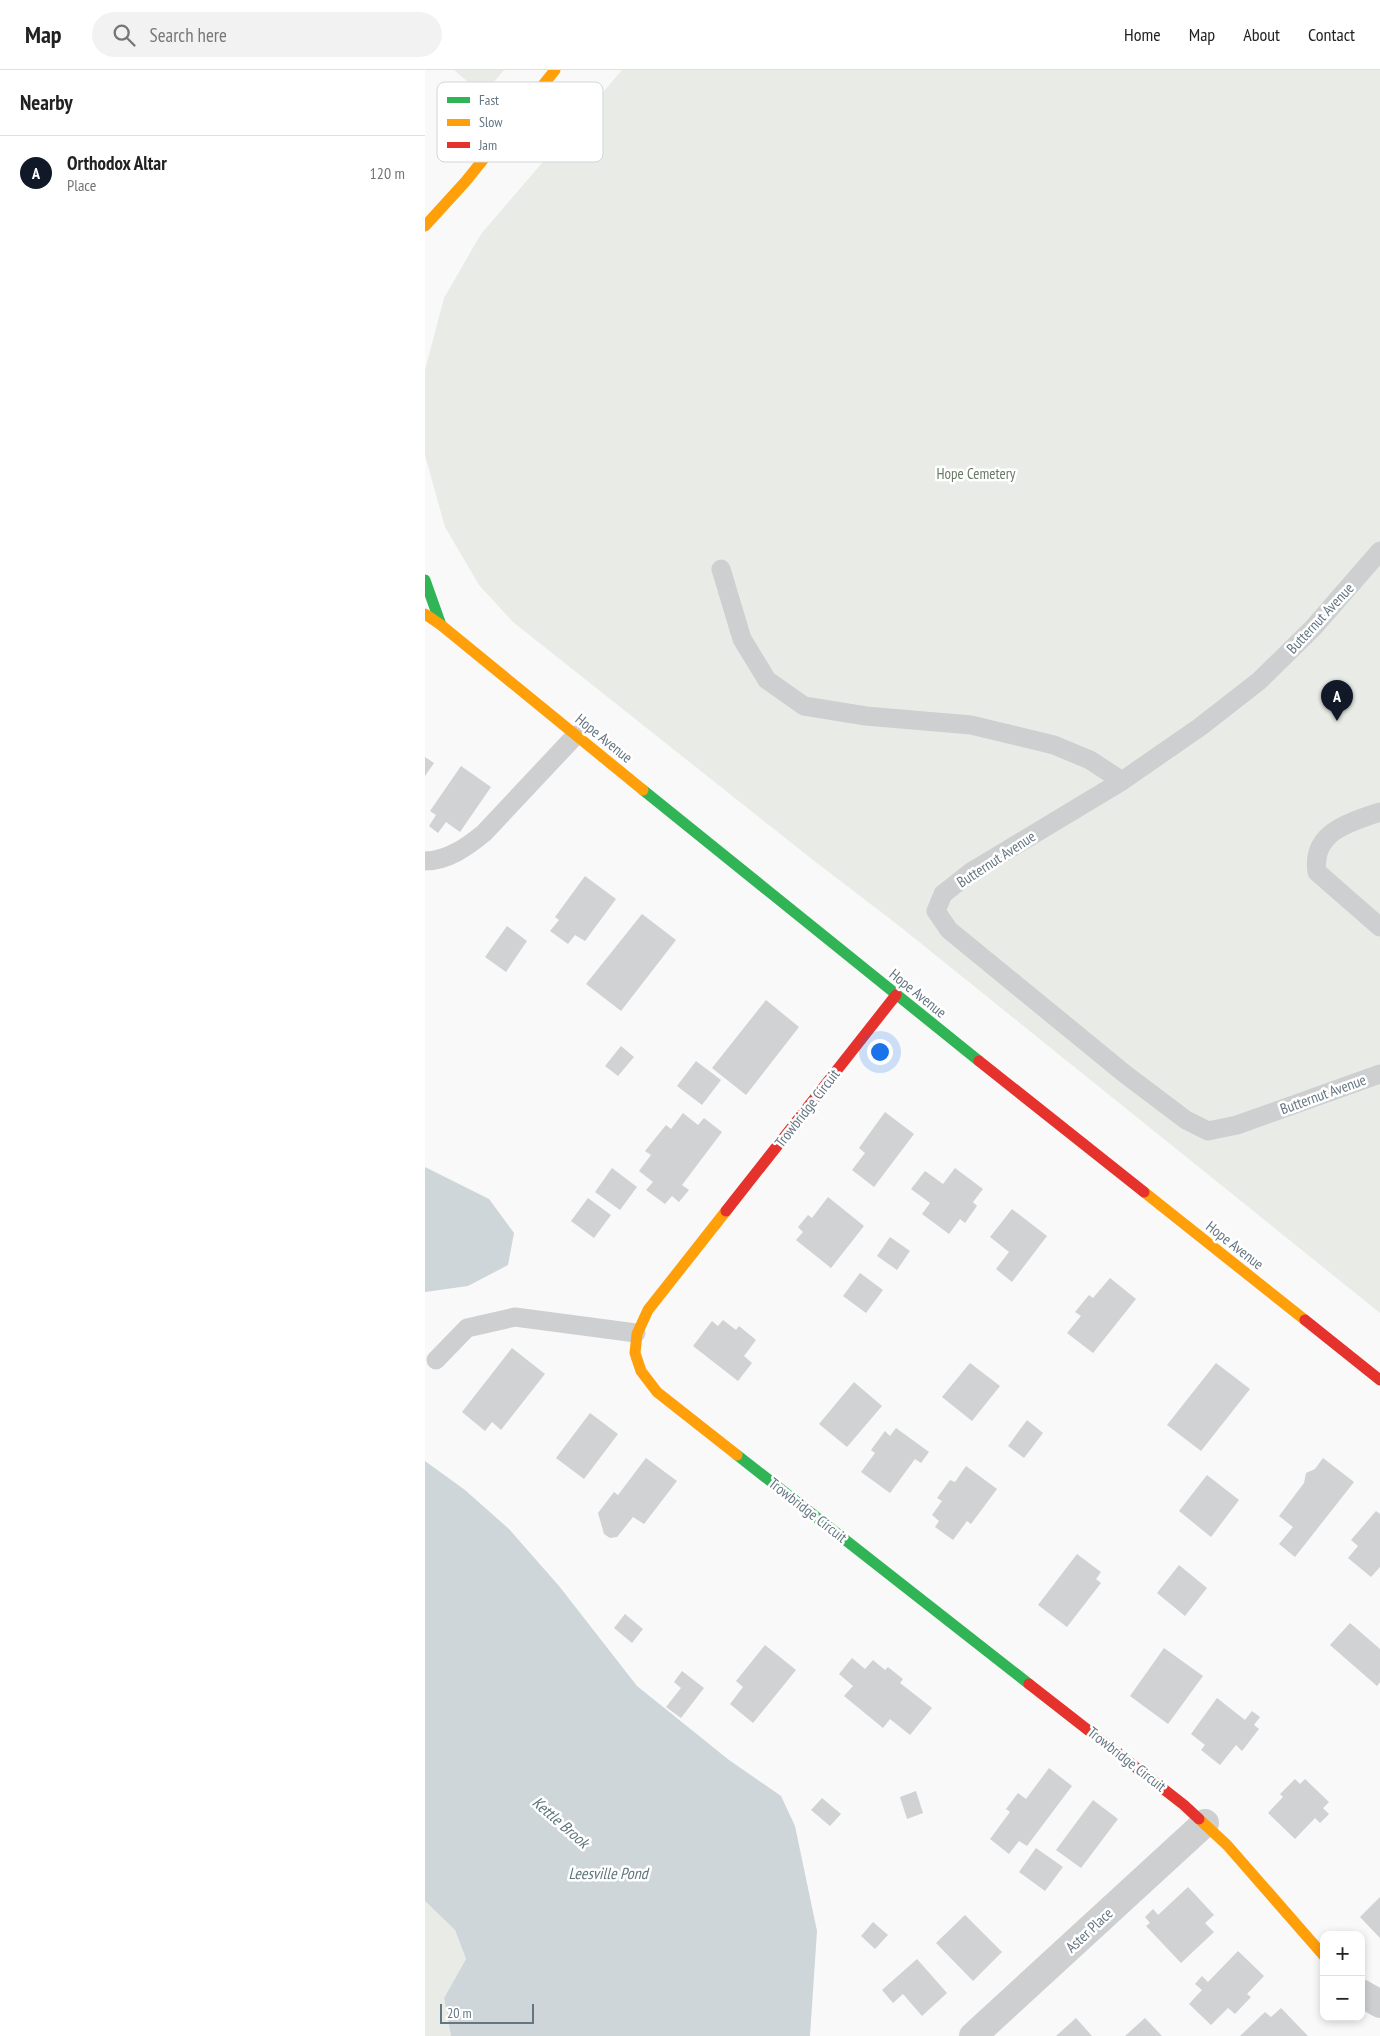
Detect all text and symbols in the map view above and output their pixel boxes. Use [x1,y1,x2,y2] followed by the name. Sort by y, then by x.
[92,12,442,57] search box
[25,19,62,50] text: Map
[110,21,138,49] icon: search
[150,23,227,47] text: Search here
[1124,23,1161,46] text: Home
[1189,23,1215,46] text: Map
[1243,23,1280,46] text: About
[1308,23,1355,46] text: Contact
[437,82,603,162] legend
[20,89,73,116] text: Nearby
[479,91,499,109] text: Fast
[479,113,503,131] text: Slow
[478,136,497,154] text: Jam
[67,151,167,175] text: Orthodox Altar
[32,163,40,183] text: A
[370,163,405,183] text: 120 m
[67,175,96,195] text: Place
[937,464,1016,483] park label: Hope Cemetery
[1282,579,1358,657] street label: Butternut Avenue
[1321,680,1353,721] pin: A
[572,709,636,767] street label: Hope Avenue
[953,827,1039,891] street label: Butternut Avenue
[886,964,950,1022] street label: Hope Avenue
[867,1039,893,1065] your location
[770,1065,844,1151] street label: Trowbridge Circuit
[1277,1070,1369,1118] street label: Butternut Avenue
[1202,1217,1268,1273] street label: Hope Avenue
[765,1473,851,1547] street label: Trowbridge Circuit
[1084,1722,1170,1796] street label: Trowbridge Circuit
[529,1792,595,1853] water label: Kettle Brook
[568,1863,650,1883] water label: Leesville Pond
[1062,1904,1116,1956] street label: Aster Place
[1320,1931,1365,2021] map controls
[1320,1931,1365,1976] button: +
[1320,1976,1365,2021] button: −
[440,2001,534,2024] scale bar
[447,2004,472,2022] text: 20 m

